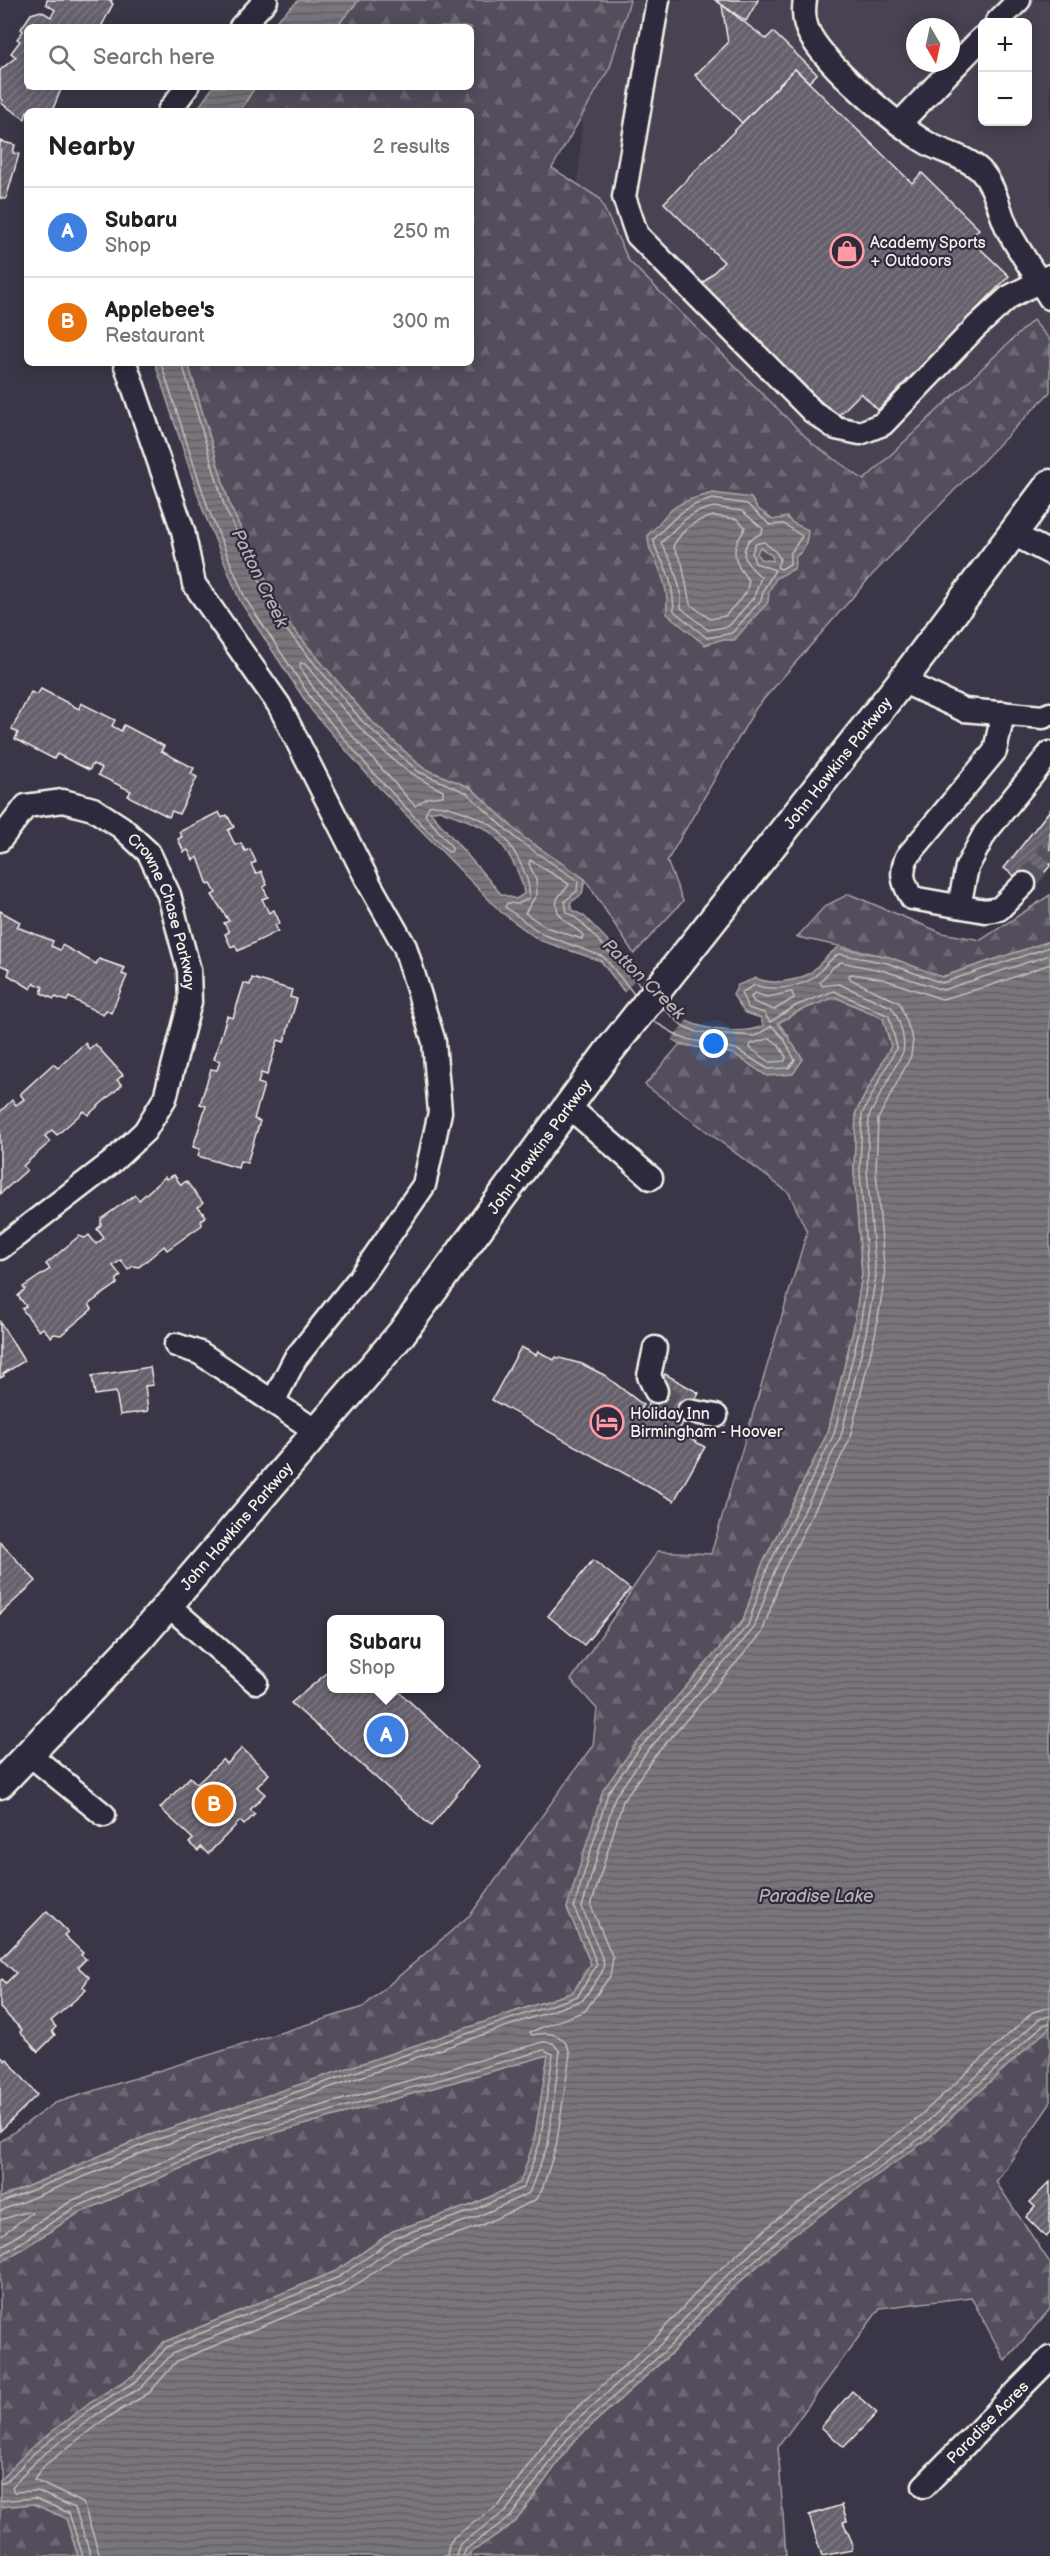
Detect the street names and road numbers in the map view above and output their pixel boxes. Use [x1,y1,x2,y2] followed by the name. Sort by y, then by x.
[781,693,897,833] street label: John Hawkins Parkway
[123,830,198,991] street label: Crowne Chase Parkway
[484,1075,597,1218] street label: John Hawkins Parkway
[177,1458,298,1595] street label: John Hawkins Parkway
[943,2378,1033,2468] street label: Paradise Acres

